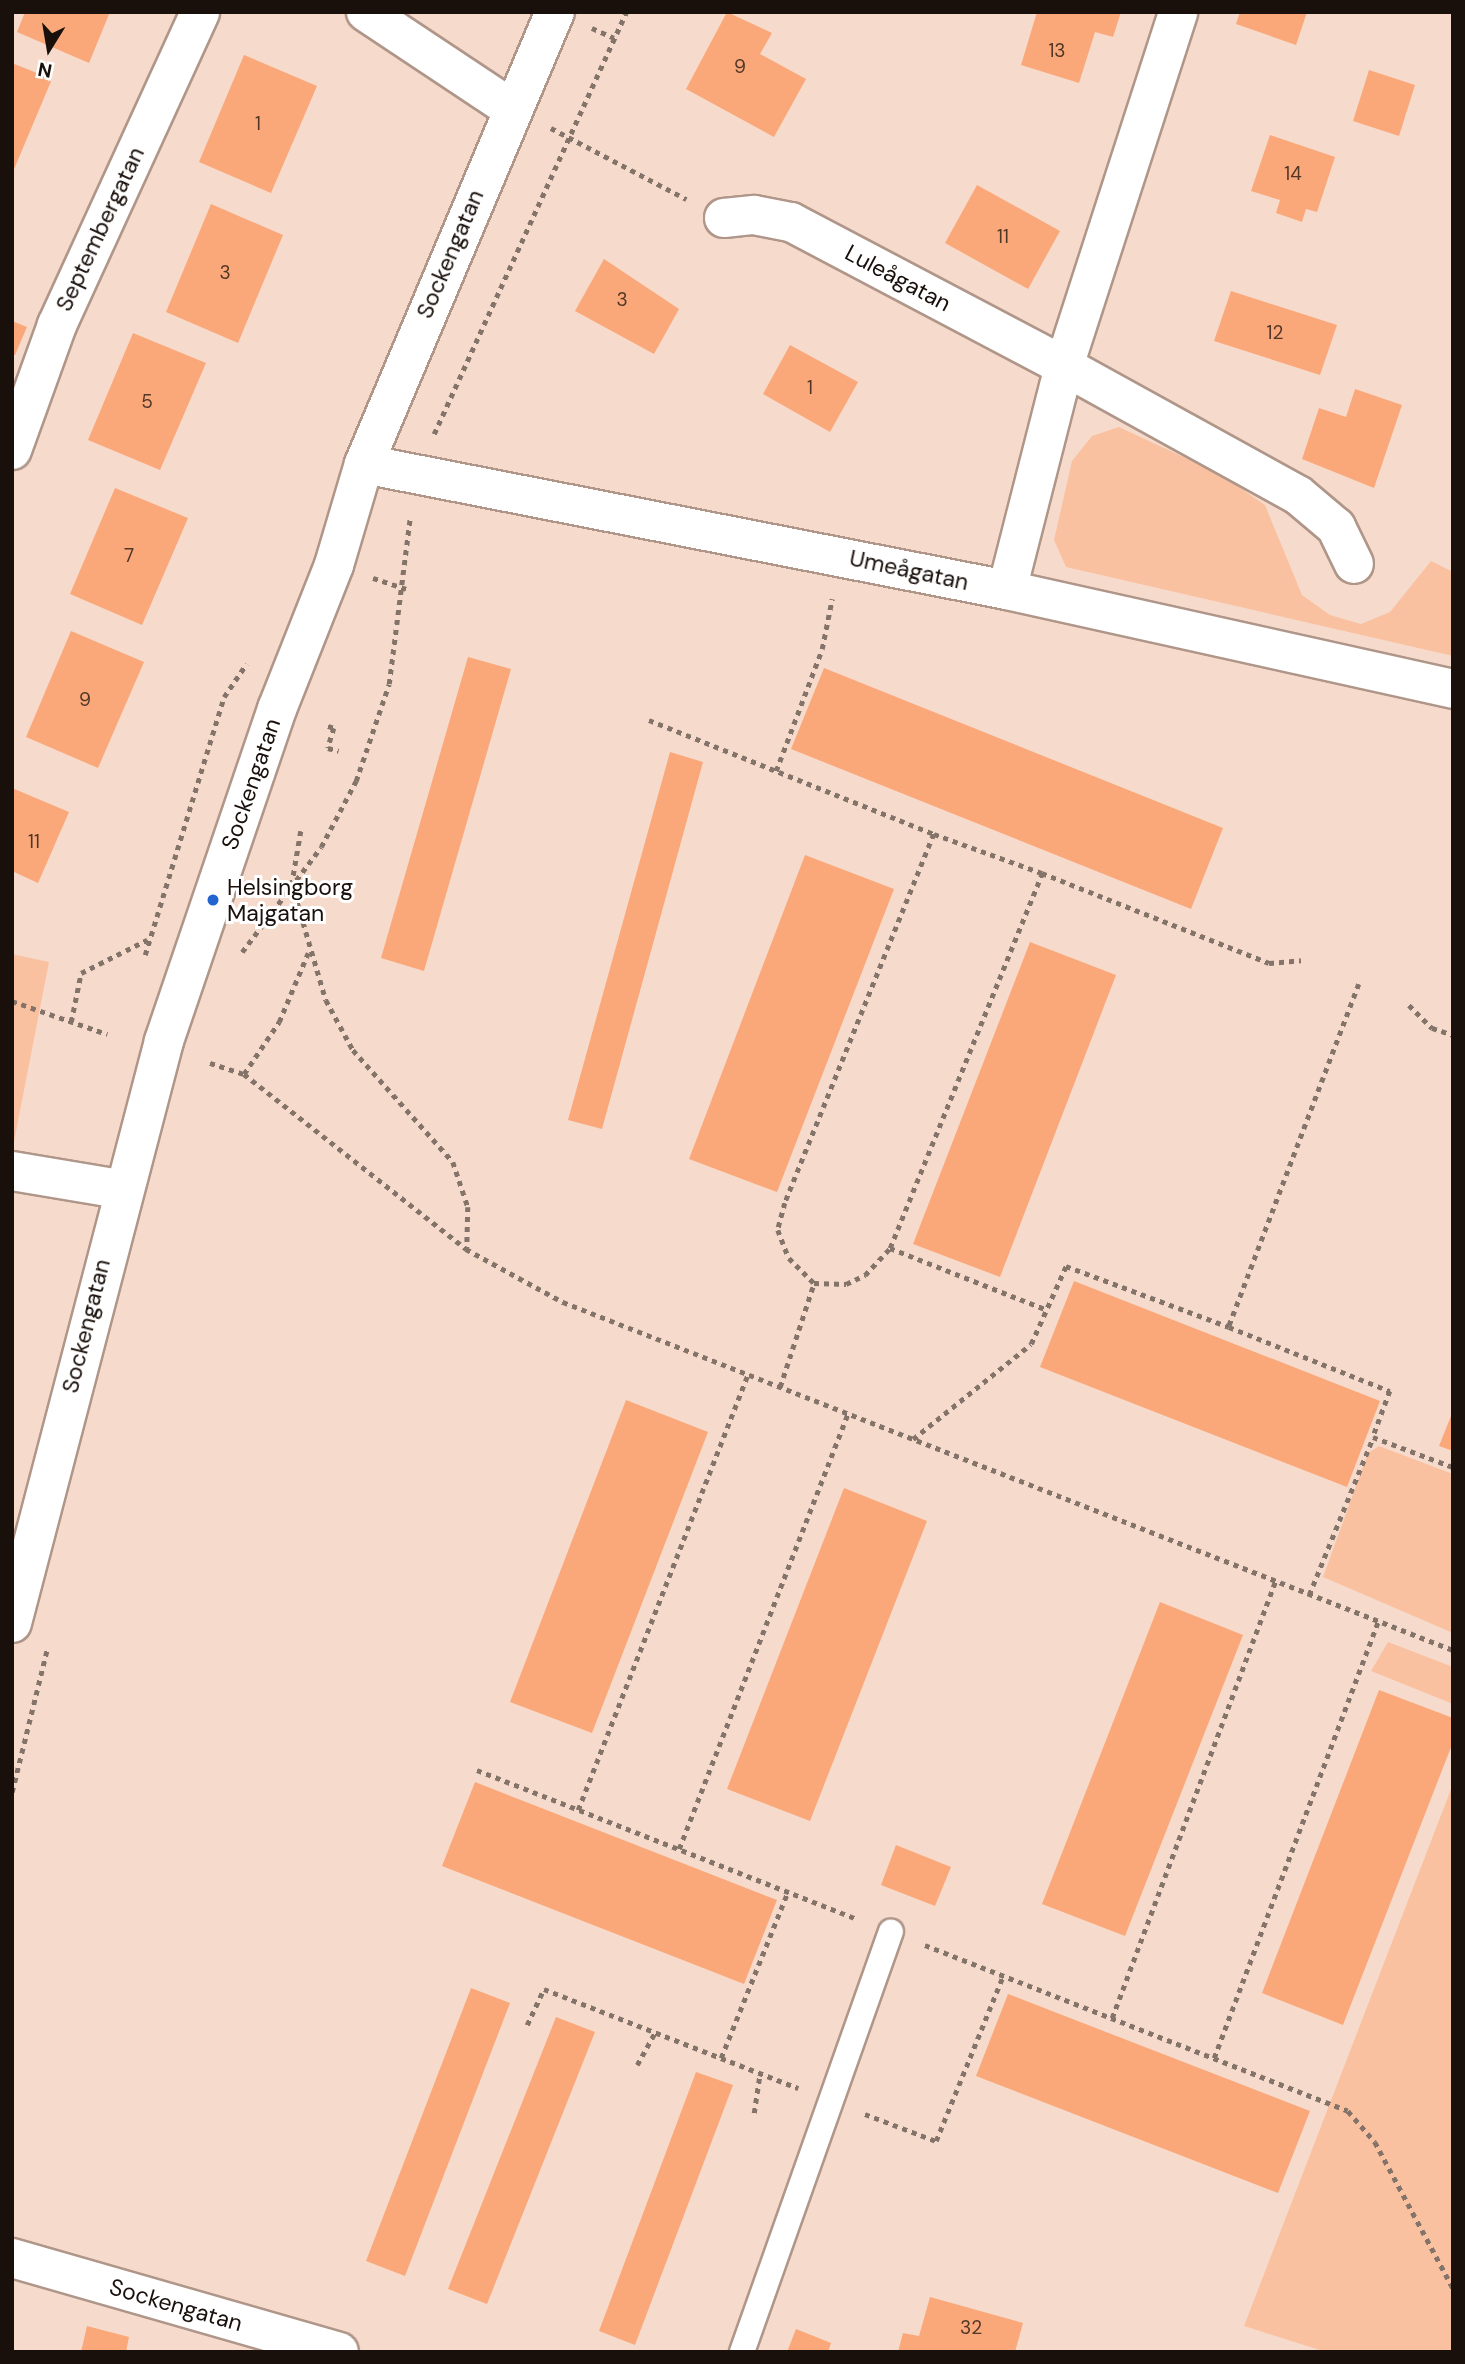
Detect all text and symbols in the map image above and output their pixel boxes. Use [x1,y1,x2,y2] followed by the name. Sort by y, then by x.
[14,14,84,84] north arrow
[1048,40,1066,62] house number: 13
[734,56,746,78] house number: 9
[36,57,54,84] text: N
[255,113,261,135] house number: 1
[50,142,150,316] street label: Septembergatan
[1284,163,1302,185] house number: 14
[411,186,489,322] street label: Sockengatan
[997,226,1009,248] house number: 11
[840,239,956,317] street label: Luleågatan
[219,262,231,284] house number: 3
[616,289,628,311] house number: 3
[1267,322,1283,344] house number: 12
[807,377,813,399] house number: 1
[141,391,153,413] house number: 5
[847,544,971,596] street label: Umeågatan
[124,545,134,567] house number: 7
[79,689,91,711] house number: 9
[216,715,286,853] street label: Sockengatan
[28,831,40,853] house number: 11
[227,873,353,927] place label: Helsingborg Majgatan
[205,892,221,908] marker: Helsingborg Majgatan
[56,1256,116,1396] street label: Sockengatan
[106,2273,246,2337] street label: Sockengatan
[960,2317,982,2339] house number: 32

